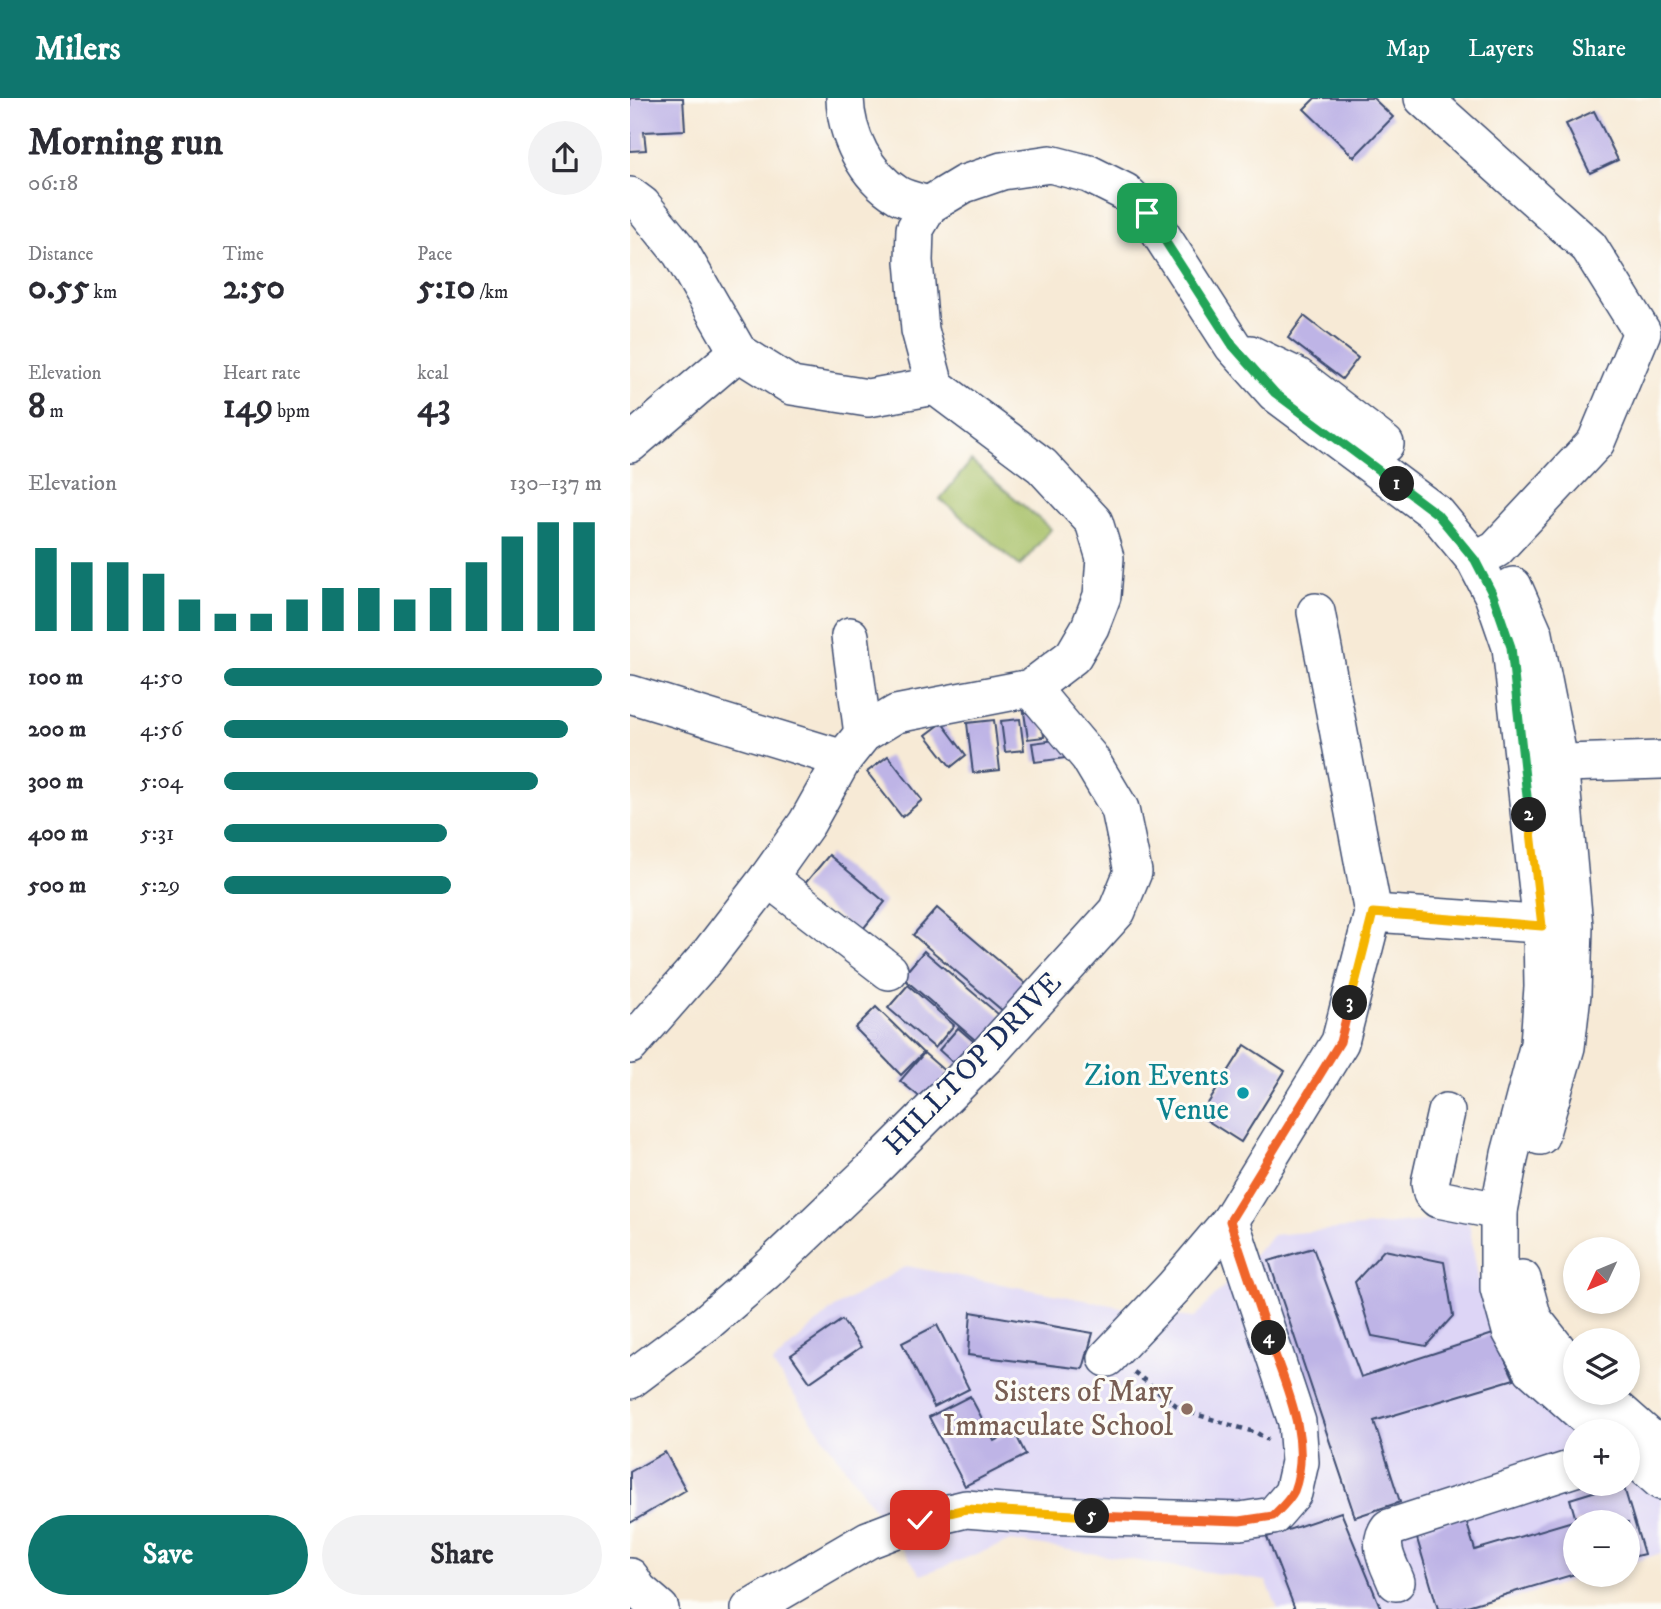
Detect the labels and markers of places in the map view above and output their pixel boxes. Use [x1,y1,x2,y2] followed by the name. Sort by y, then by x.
[1117,183,1177,243] pin
[1380,466,1414,502] pin: 1
[1511,798,1546,832] pin: 2
[1332,986,1368,1020] pin: 3
[1084,1058,1229,1129] place label: Zion Events Venue
[1235,1085,1251,1101] marker: Zion Events Venue
[1252,1320,1286,1356] pin: 4
[943,1374,1174,1445] place label: Sisters of Mary Immaculate School
[1179,1401,1195,1417] marker: Sisters of Mary Immaculate School
[890,1490,950,1550] pin
[1074,1498,1110,1534] pin: 5

